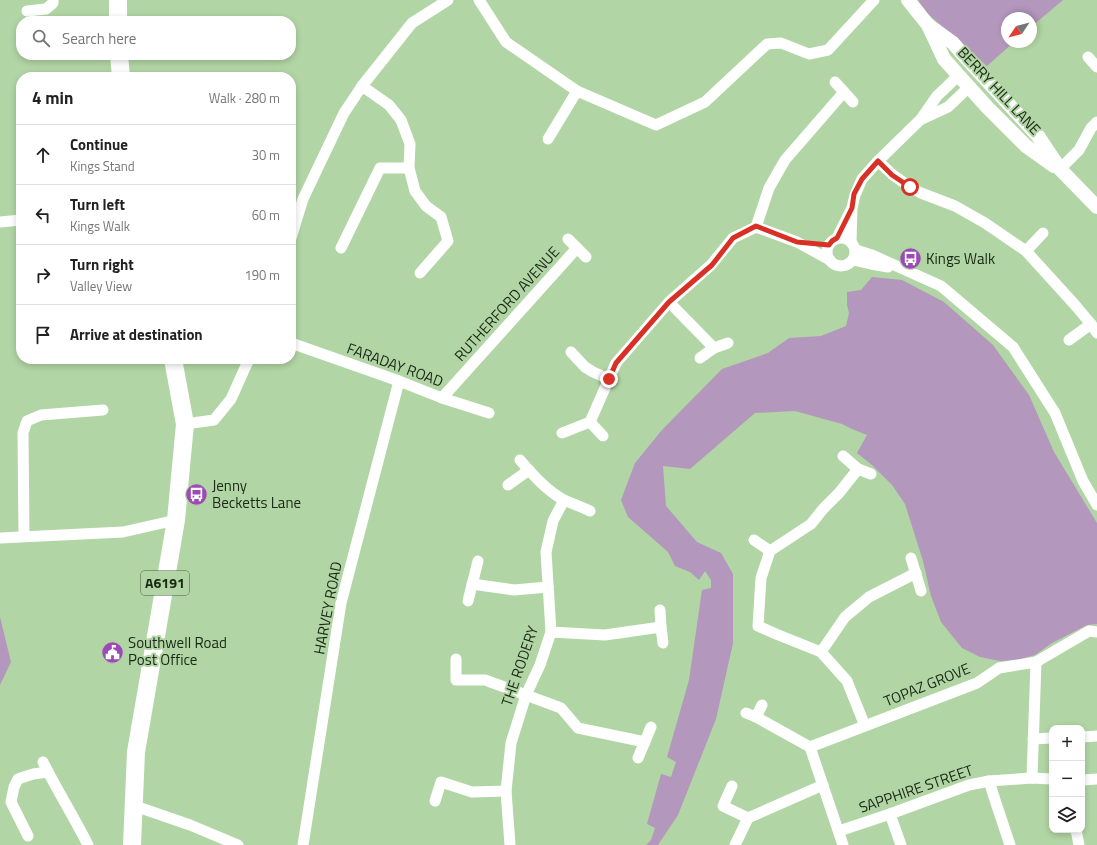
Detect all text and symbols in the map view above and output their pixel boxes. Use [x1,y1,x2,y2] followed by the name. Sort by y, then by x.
[1001,12,1037,48] north arrow
[16,16,296,60] search box
[30,27,52,49] icon: search
[62,27,136,50] text: Search here
[952,41,1046,140] street label: BERRY HILL LANE
[32,85,73,111] text: 4 min
[209,88,280,108] text: Walk · 280 m
[70,133,128,156] text: Continue
[32,144,54,166] icon: ahead
[252,145,280,165] text: 30 m
[70,156,135,176] text: Kings Stand
[901,178,919,196] route start
[70,193,125,216] text: Turn left
[32,204,54,226] icon: left
[252,205,280,225] text: 60 m
[70,216,130,236] text: Kings Walk
[449,241,565,366] street label: RUTHERFORD AVENUE
[898,246,924,272] bus stop icon: Kings Walk
[926,247,995,270] place label: Kings Walk
[70,253,134,276] text: Turn right
[32,264,54,286] icon: right
[244,265,280,285] text: 190 m
[70,276,132,296] text: Valley View
[70,323,203,346] text: Arrive at destination
[32,324,54,346] icon: arrive
[344,336,447,393] street label: FARADAY ROAD
[600,370,618,388] route end
[212,474,301,514] place label: Jenny Becketts Lane
[183,482,209,508] bus stop icon: Jenny Becketts Lane
[307,560,348,656] street label: HARVEY ROAD
[141,571,189,595] road number: A6191
[495,623,544,709] street label: THE RODERY
[128,631,227,671] place label: Southwell Road Post Office
[100,639,126,665] public building icon: Southwell Road Post Office
[880,657,974,712] street label: TOPAZ GROVE
[1049,725,1085,833] map controls
[1049,725,1085,761] button: +
[856,758,976,819] street label: SAPPHIRE STREET
[1049,761,1085,797] button: −
[1049,797,1085,833] button: layers

